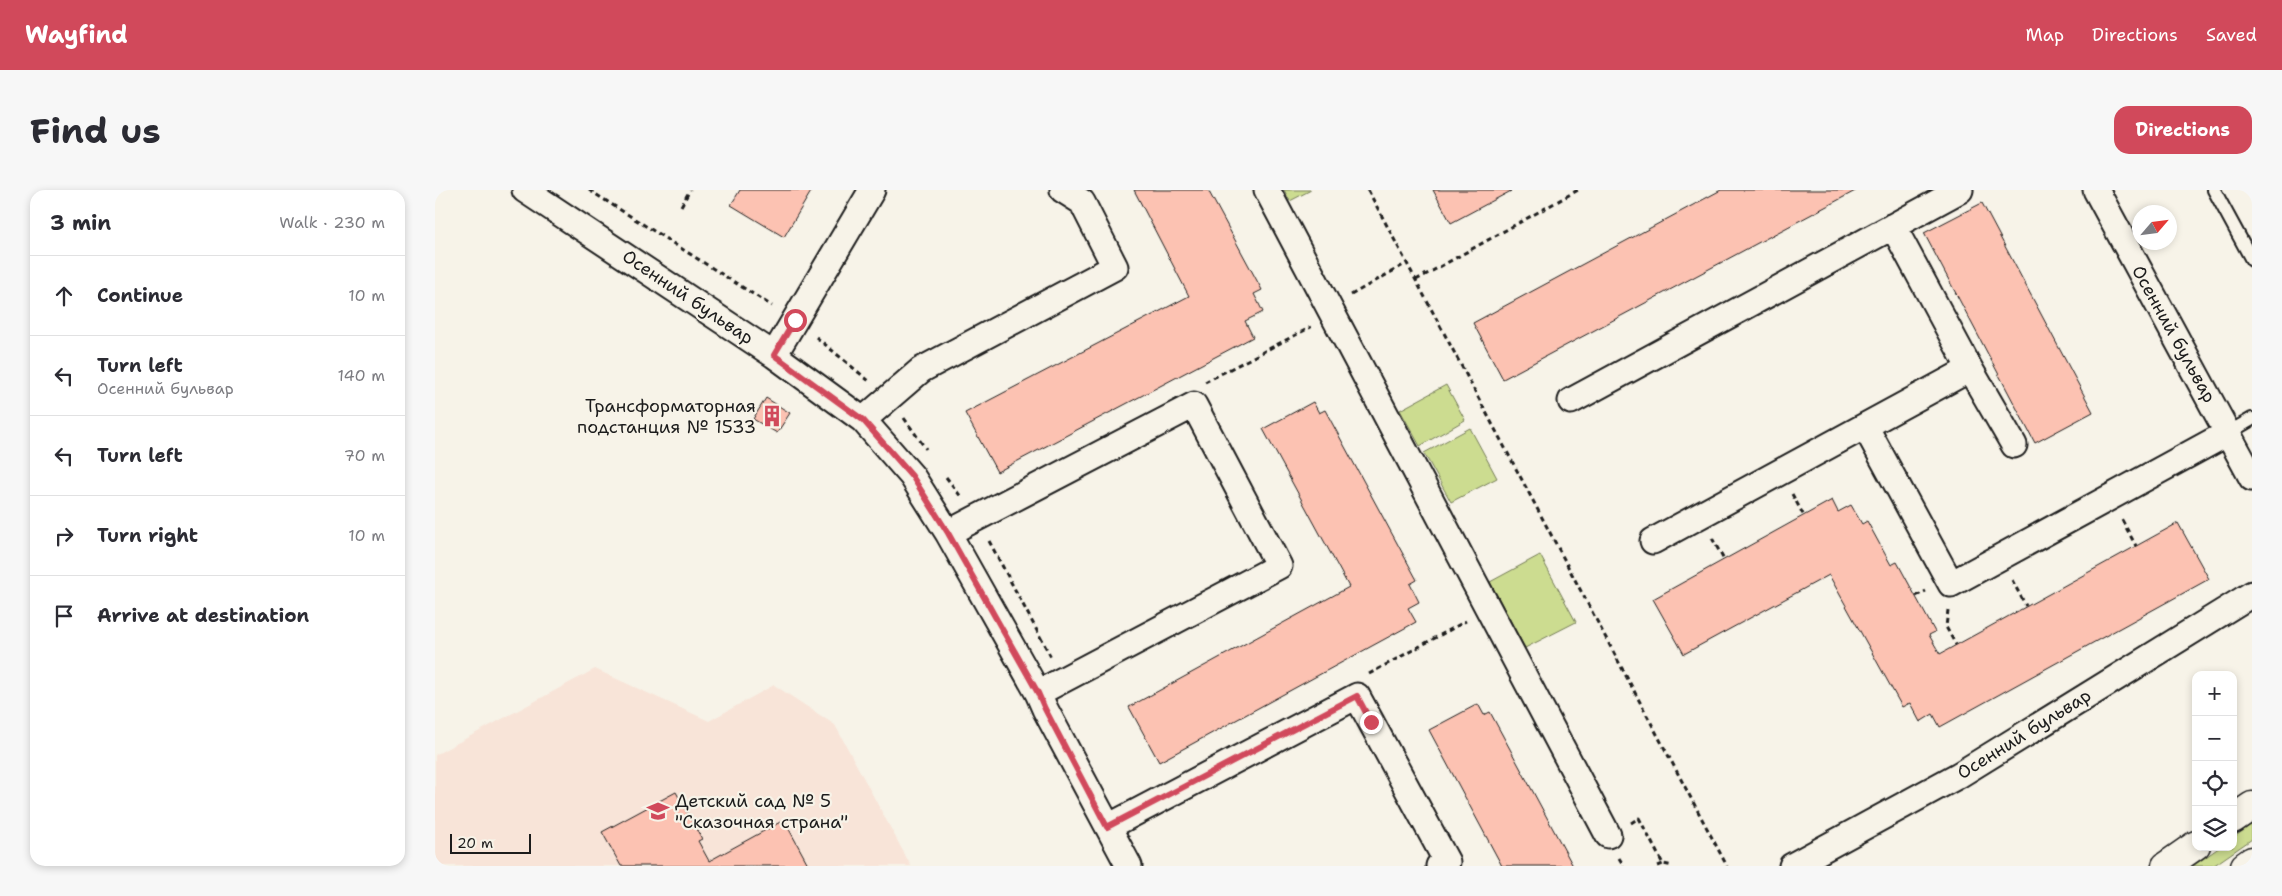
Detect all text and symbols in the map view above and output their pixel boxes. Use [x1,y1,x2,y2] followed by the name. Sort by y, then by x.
[25,19,128,51] text: Wayfind
[2026,23,2064,47] text: Map
[2092,23,2178,47] text: Directions
[2206,23,2257,47] text: Saved
[2114,106,2252,154] button: Directions
[30,107,161,154] text: Find us
[2132,205,2177,250] north arrow
[50,209,111,237] text: 3 min
[279,212,385,233] text: Walk · 230 m
[618,244,758,350] street label: Осенний бульвар
[2126,261,2222,407] street label: Осенний бульвар
[50,282,78,310] icon: ahead
[97,283,183,308] text: Continue
[348,285,385,306] text: 10 m
[784,309,807,332] route start
[97,353,183,378] text: Turn left
[50,362,78,390] icon: left
[338,365,385,386] text: 140 m
[97,378,234,399] text: Осенний бульвар
[577,394,756,439] place label: Трансформаторная подстанция № 1533
[759,403,785,429] building icon: Трансформаторная подстанция № 1533
[50,442,78,470] icon: left
[97,443,183,468] text: Turn left
[344,445,385,466] text: 70 m
[50,522,78,550] icon: right
[97,523,198,548] text: Turn right
[348,525,385,546] text: 10 m
[50,602,78,630] icon: arrive
[97,603,309,628] text: Arrive at destination
[2192,671,2237,851] map controls
[2192,671,2237,716] button: +
[1952,683,2096,785] street label: Осенний бульвар
[1360,711,1383,734] route end
[2192,716,2237,761] button: −
[2192,761,2237,806] button: locate
[675,789,848,834] place label: Детский сад № 5 "Сказочная страна"
[645,798,671,824] school or university icon: Детский сад № 5 "Сказочная страна"
[2192,806,2237,851] button: layers
[450,831,531,854] scale bar
[457,834,493,852] text: 20 m

